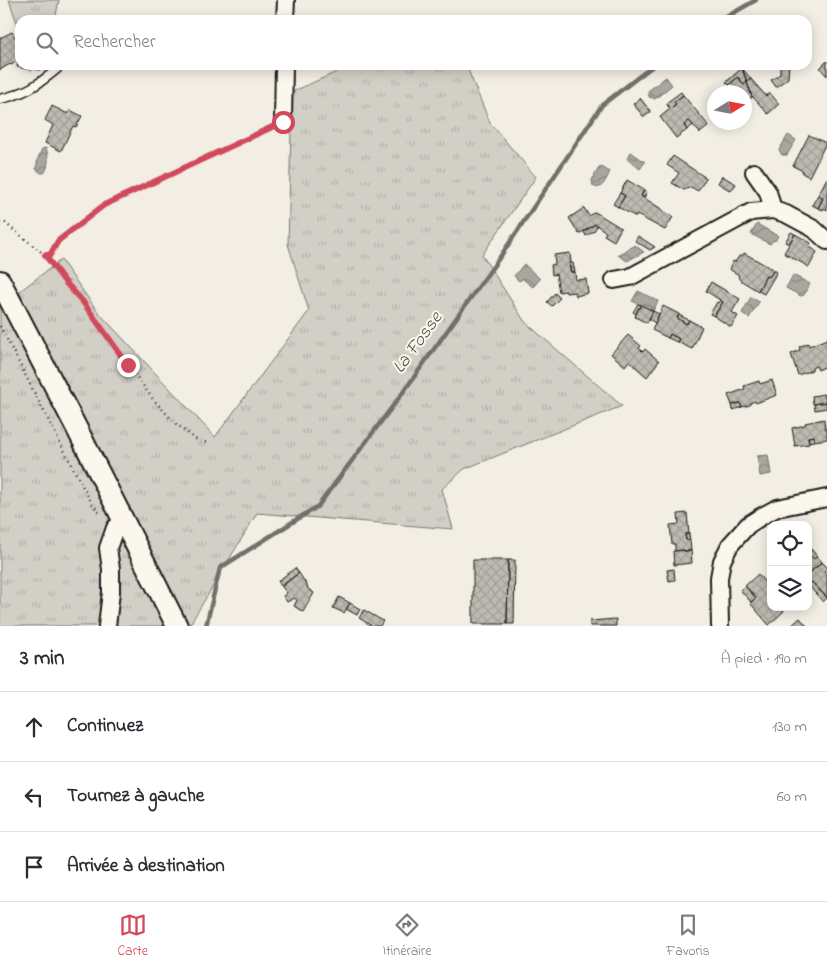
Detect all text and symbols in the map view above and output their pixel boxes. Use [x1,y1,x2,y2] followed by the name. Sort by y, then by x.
[15,15,812,70] search box
[33,29,61,57] icon: search
[73,29,156,56] text: Rechercher
[707,85,752,130] north arrow
[272,111,295,134] route start
[386,305,450,379] water label: La Fosse
[117,354,140,377] route end
[767,521,812,611] map controls
[767,521,812,566] button: locate
[767,566,812,611] button: layers
[20,644,64,674] text: 3 min
[721,647,807,671] text: À pied · 190 m
[20,713,48,741] icon: ahead
[67,713,143,740] text: Continuez
[772,715,807,739] text: 130 m
[20,783,48,811] icon: left
[67,783,204,810] text: Tournez à gauche
[777,785,807,809] text: 60 m
[20,853,48,881] icon: arrive
[67,853,225,880] text: Arrivée à destination
[117,911,148,962] tab: Carte
[383,911,431,962] tab: Itinéraire
[666,911,710,962] tab: Favoris

